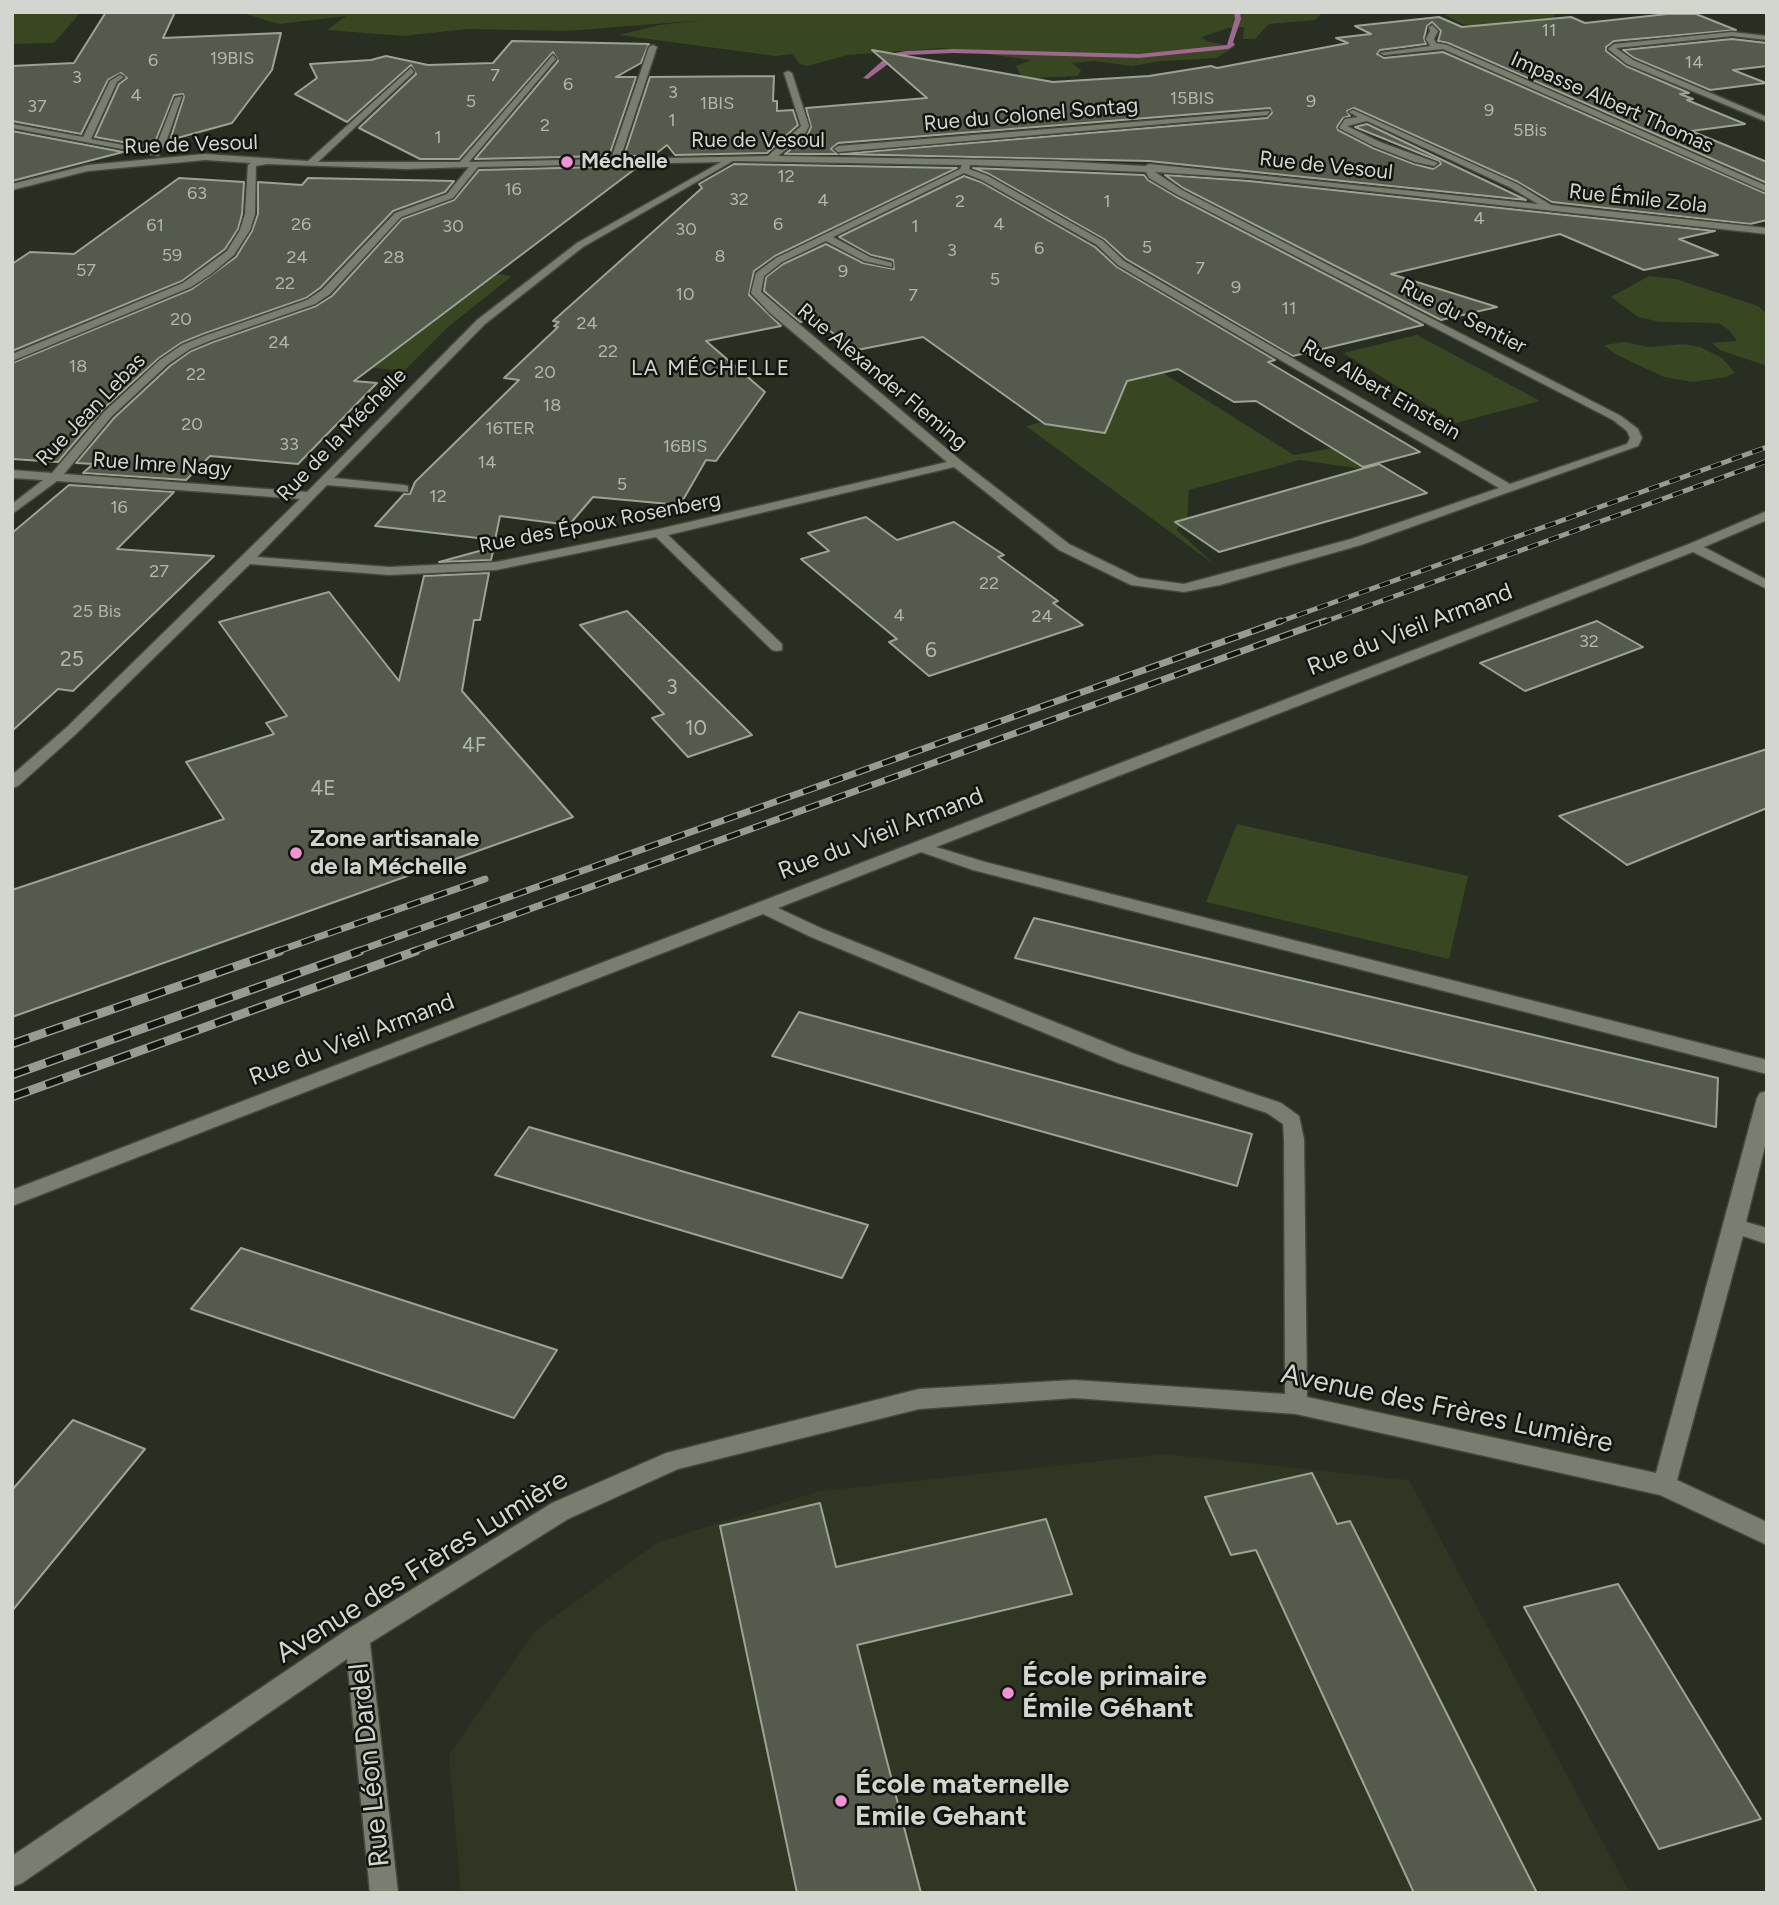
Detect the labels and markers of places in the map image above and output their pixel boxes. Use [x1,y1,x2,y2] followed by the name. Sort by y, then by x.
[581,149,668,175] place label: Méchelle
[559,154,575,170] marker: Méchelle
[310,825,479,881] place label: Zone artisanale de la Méchelle
[288,845,304,861] marker: Zone artisanale de la Méchelle
[1022,1660,1207,1726] place label: École primaire Émile Géhant
[1000,1685,1016,1701] marker: École primaire Émile Géhant
[855,1768,1069,1834] place label: École maternelle Emile Gehant
[833,1793,849,1809] marker: École maternelle Emile Gehant

